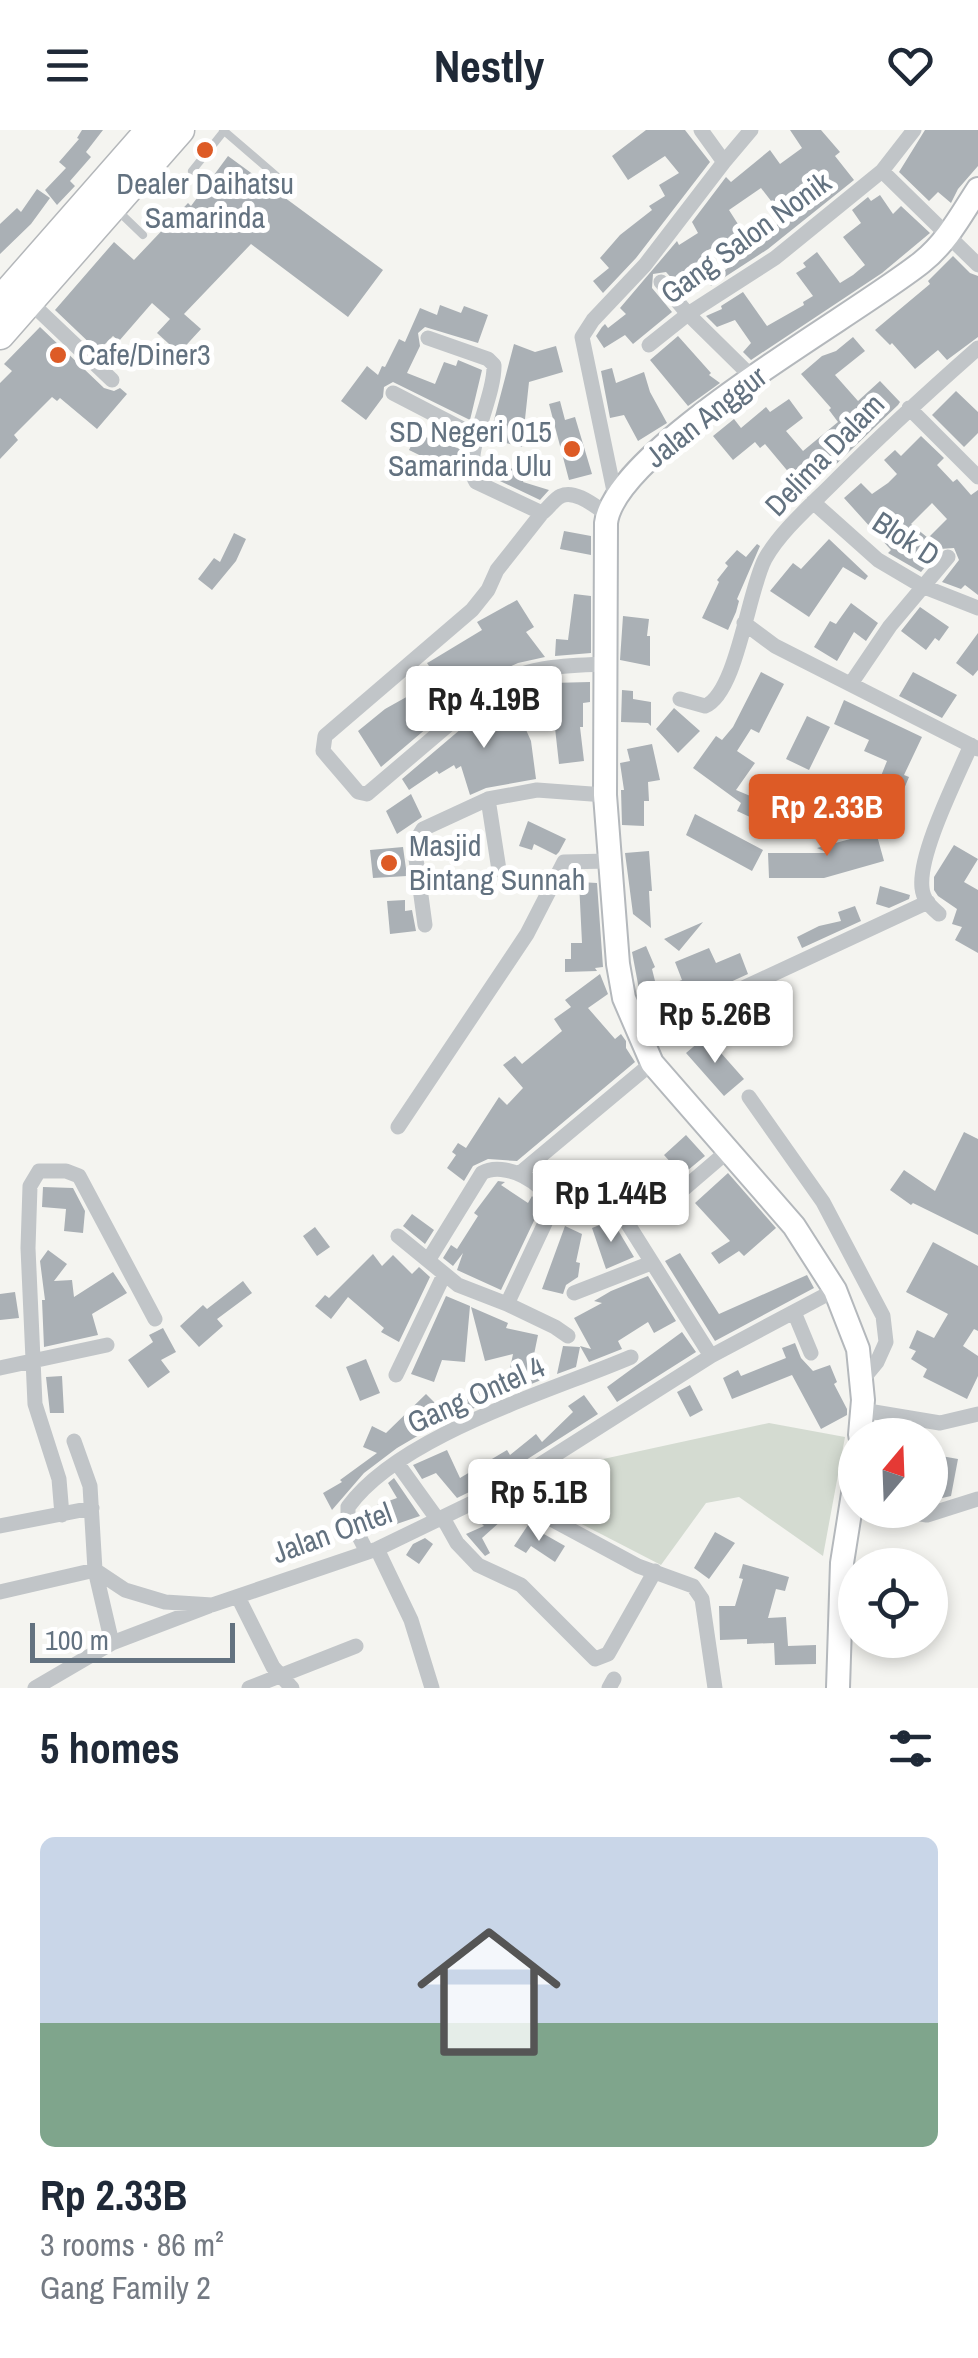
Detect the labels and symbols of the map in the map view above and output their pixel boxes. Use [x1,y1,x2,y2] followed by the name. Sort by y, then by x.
[194,139,216,161] marker: Dealer Daihatsu Samarinda
[652,162,839,312] street label: Gang Salon Nonik
[116,163,294,237] place label: Dealer Daihatsu Samarinda
[78,334,211,374] place label: Cafe/Diner3
[47,344,69,366] marker: Cafe/Diner3
[636,356,775,476] street label: Jalan Anggur
[756,384,893,524] street label: Delima Dalam
[388,411,552,485] place label: SD Negeri 015 Samarinda Ulu
[561,438,583,460] marker: SD Negeri 015 Samarinda Ulu
[865,502,948,575] street label: Blok D
[381,666,587,751] pin: Rp 4.19B
[724,774,930,859] pin: Rp 2.33B
[409,825,585,899] place label: Masjid Bintang Sunnah
[378,852,400,874] marker: Masjid Bintang Sunnah
[612,981,818,1066] pin: Rp 5.26B
[508,1160,714,1245] pin: Rp 1.44B
[401,1346,551,1442] street label: Gang Ontel 4
[838,1418,948,1528] north arrow
[447,1459,631,1544] pin: Rp 5.1B
[266,1492,397,1572] street label: Jalan Ontel
[30,1618,235,1662] scale bar

